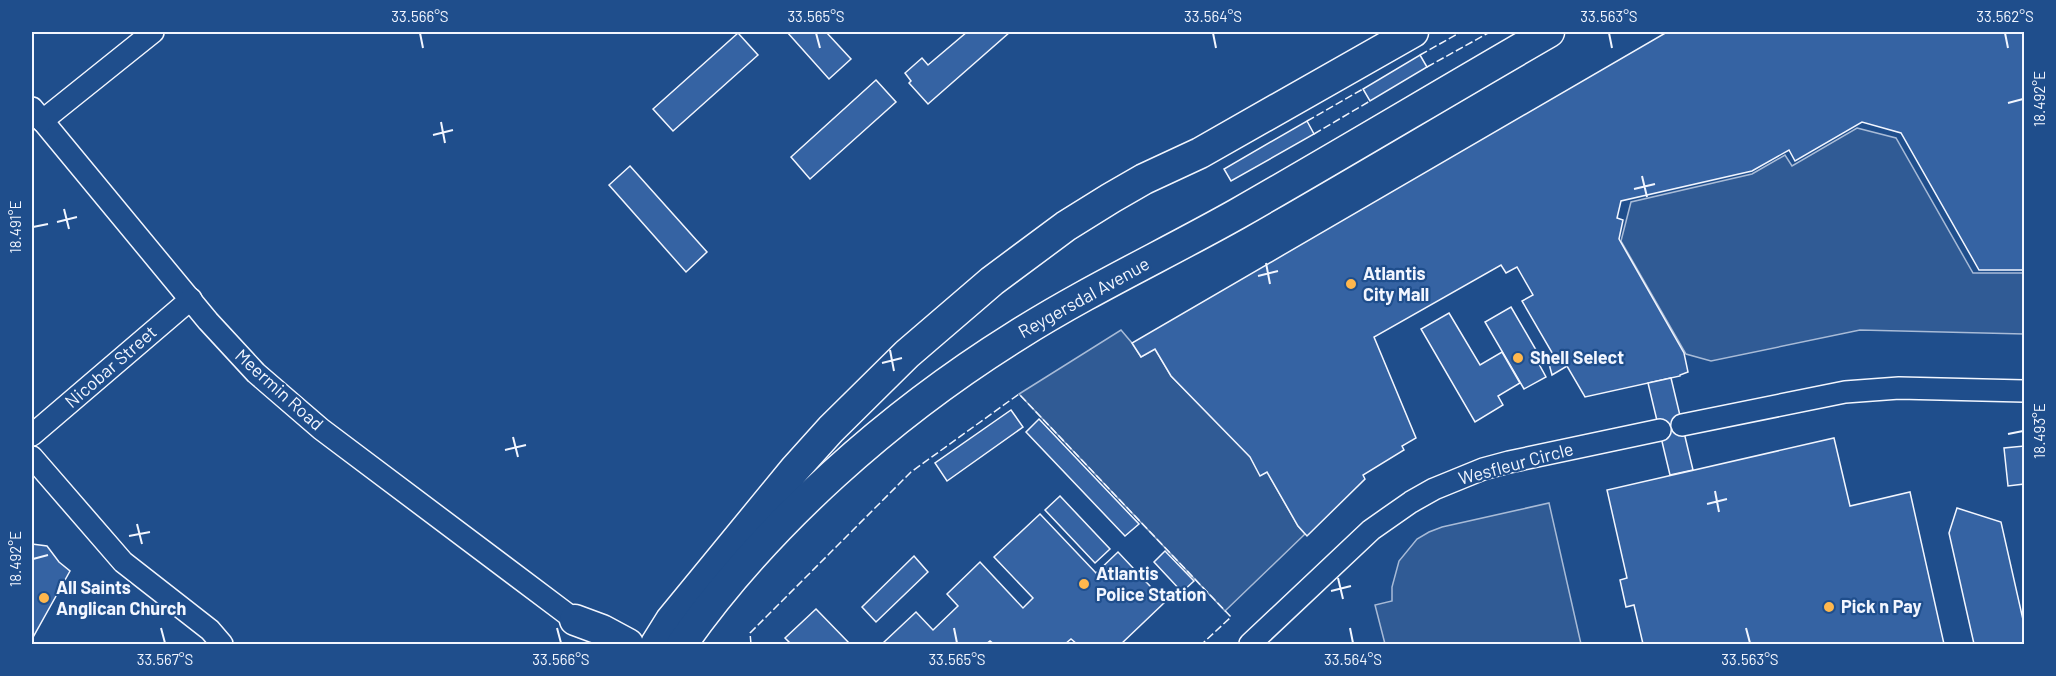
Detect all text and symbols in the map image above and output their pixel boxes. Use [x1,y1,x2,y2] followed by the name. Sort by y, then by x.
[391,7,449,25] text: 33.566°S
[787,7,845,25] text: 33.565°S
[1184,7,1242,25] text: 33.564°S
[1580,7,1638,25] text: 33.563°S
[1976,7,2034,25] text: 33.562°S
[2030,71,2048,127] text: 18.492°E
[6,200,24,254] text: 18.491°E
[1014,252,1153,342] street label: Reygersdal Avenue
[1363,262,1429,305] place label: Atlantis City Mall
[1344,277,1358,291] marker: Atlantis City Mall
[60,320,161,412] street label: Nicobar Street
[231,344,328,435] street label: Meermin Road
[1530,346,1624,368] place label: Shell Select
[1511,351,1525,365] marker: Shell Select
[2030,403,2048,459] text: 18.493°E
[1456,437,1576,489] street label: Wesfleur Circle
[6,531,24,587] text: 18.492°E
[1096,562,1206,605] place label: Atlantis Police Station
[56,576,186,619] place label: All Saints Anglican Church
[1077,577,1091,591] marker: Atlantis Police Station
[37,591,51,605] marker: All Saints Anglican Church
[1841,595,1922,617] place label: Pick n Pay
[1822,600,1836,614] marker: Pick n Pay
[137,650,193,668] text: 33.567°S
[532,650,590,668] text: 33.566°S
[928,650,986,668] text: 33.565°S
[1324,650,1382,668] text: 33.564°S
[1721,650,1779,668] text: 33.563°S

